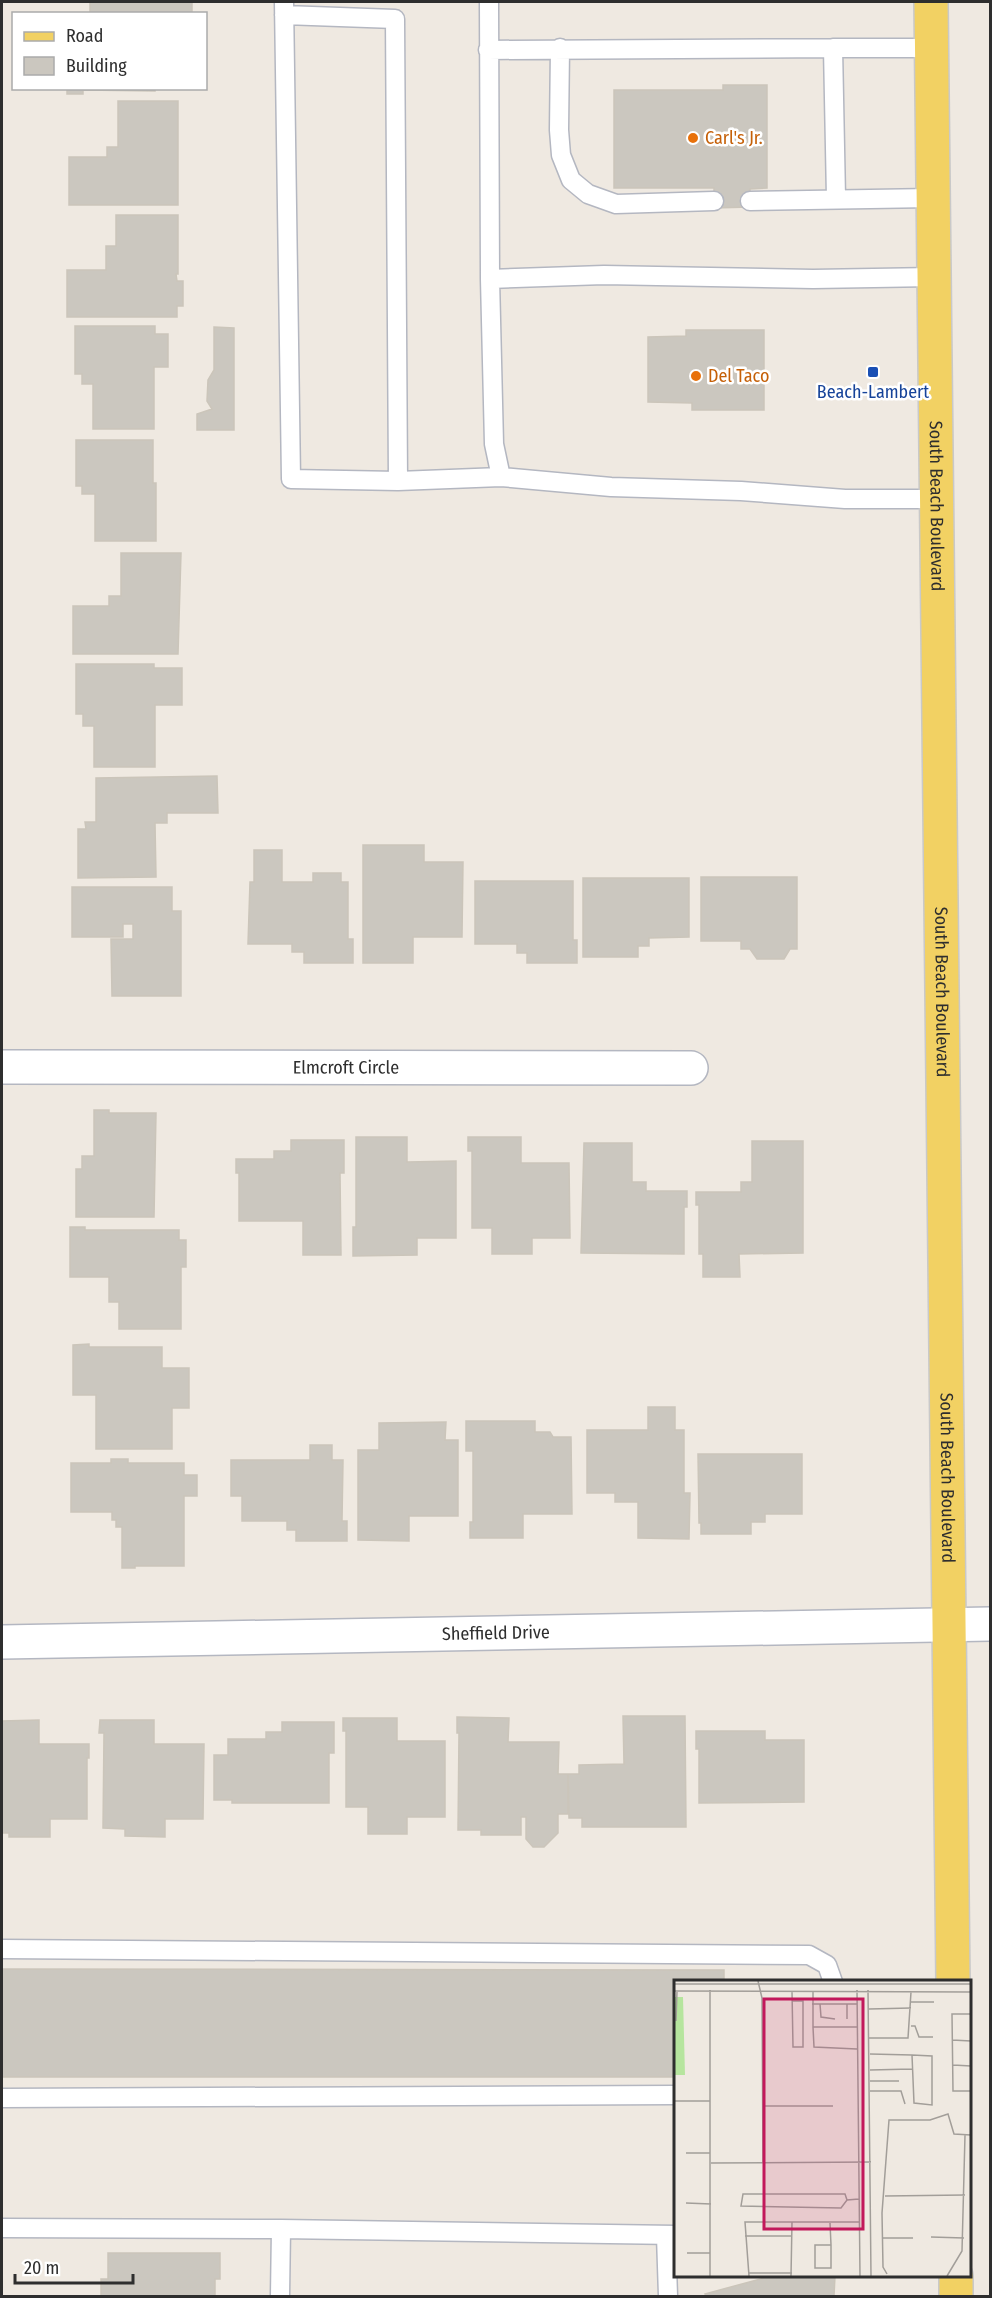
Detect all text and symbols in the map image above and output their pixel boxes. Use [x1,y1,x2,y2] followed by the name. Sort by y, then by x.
[12,12,207,90] legend
[66,25,103,47] text: Road
[66,55,127,77] text: Building
[705,127,763,149] place label: Carl's Jr.
[686,131,700,145] marker: Carl's Jr.
[708,365,769,387] place label: Del Taco
[866,365,880,379] marker: Beach-Lambert
[689,369,703,383] marker: Del Taco
[817,381,929,403] place label: Beach-Lambert
[925,421,949,591] street label: South Beach Boulevard
[930,907,954,1077] street label: South Beach Boulevard
[293,1056,399,1079] street label: Elmcroft Circle
[935,1392,959,1563] street label: South Beach Boulevard
[442,1621,550,1645] street label: Sheffield Drive
[674,1980,971,2277] inset map
[15,2247,134,2285] scale bar
[24,2257,59,2279] text: 20 m

